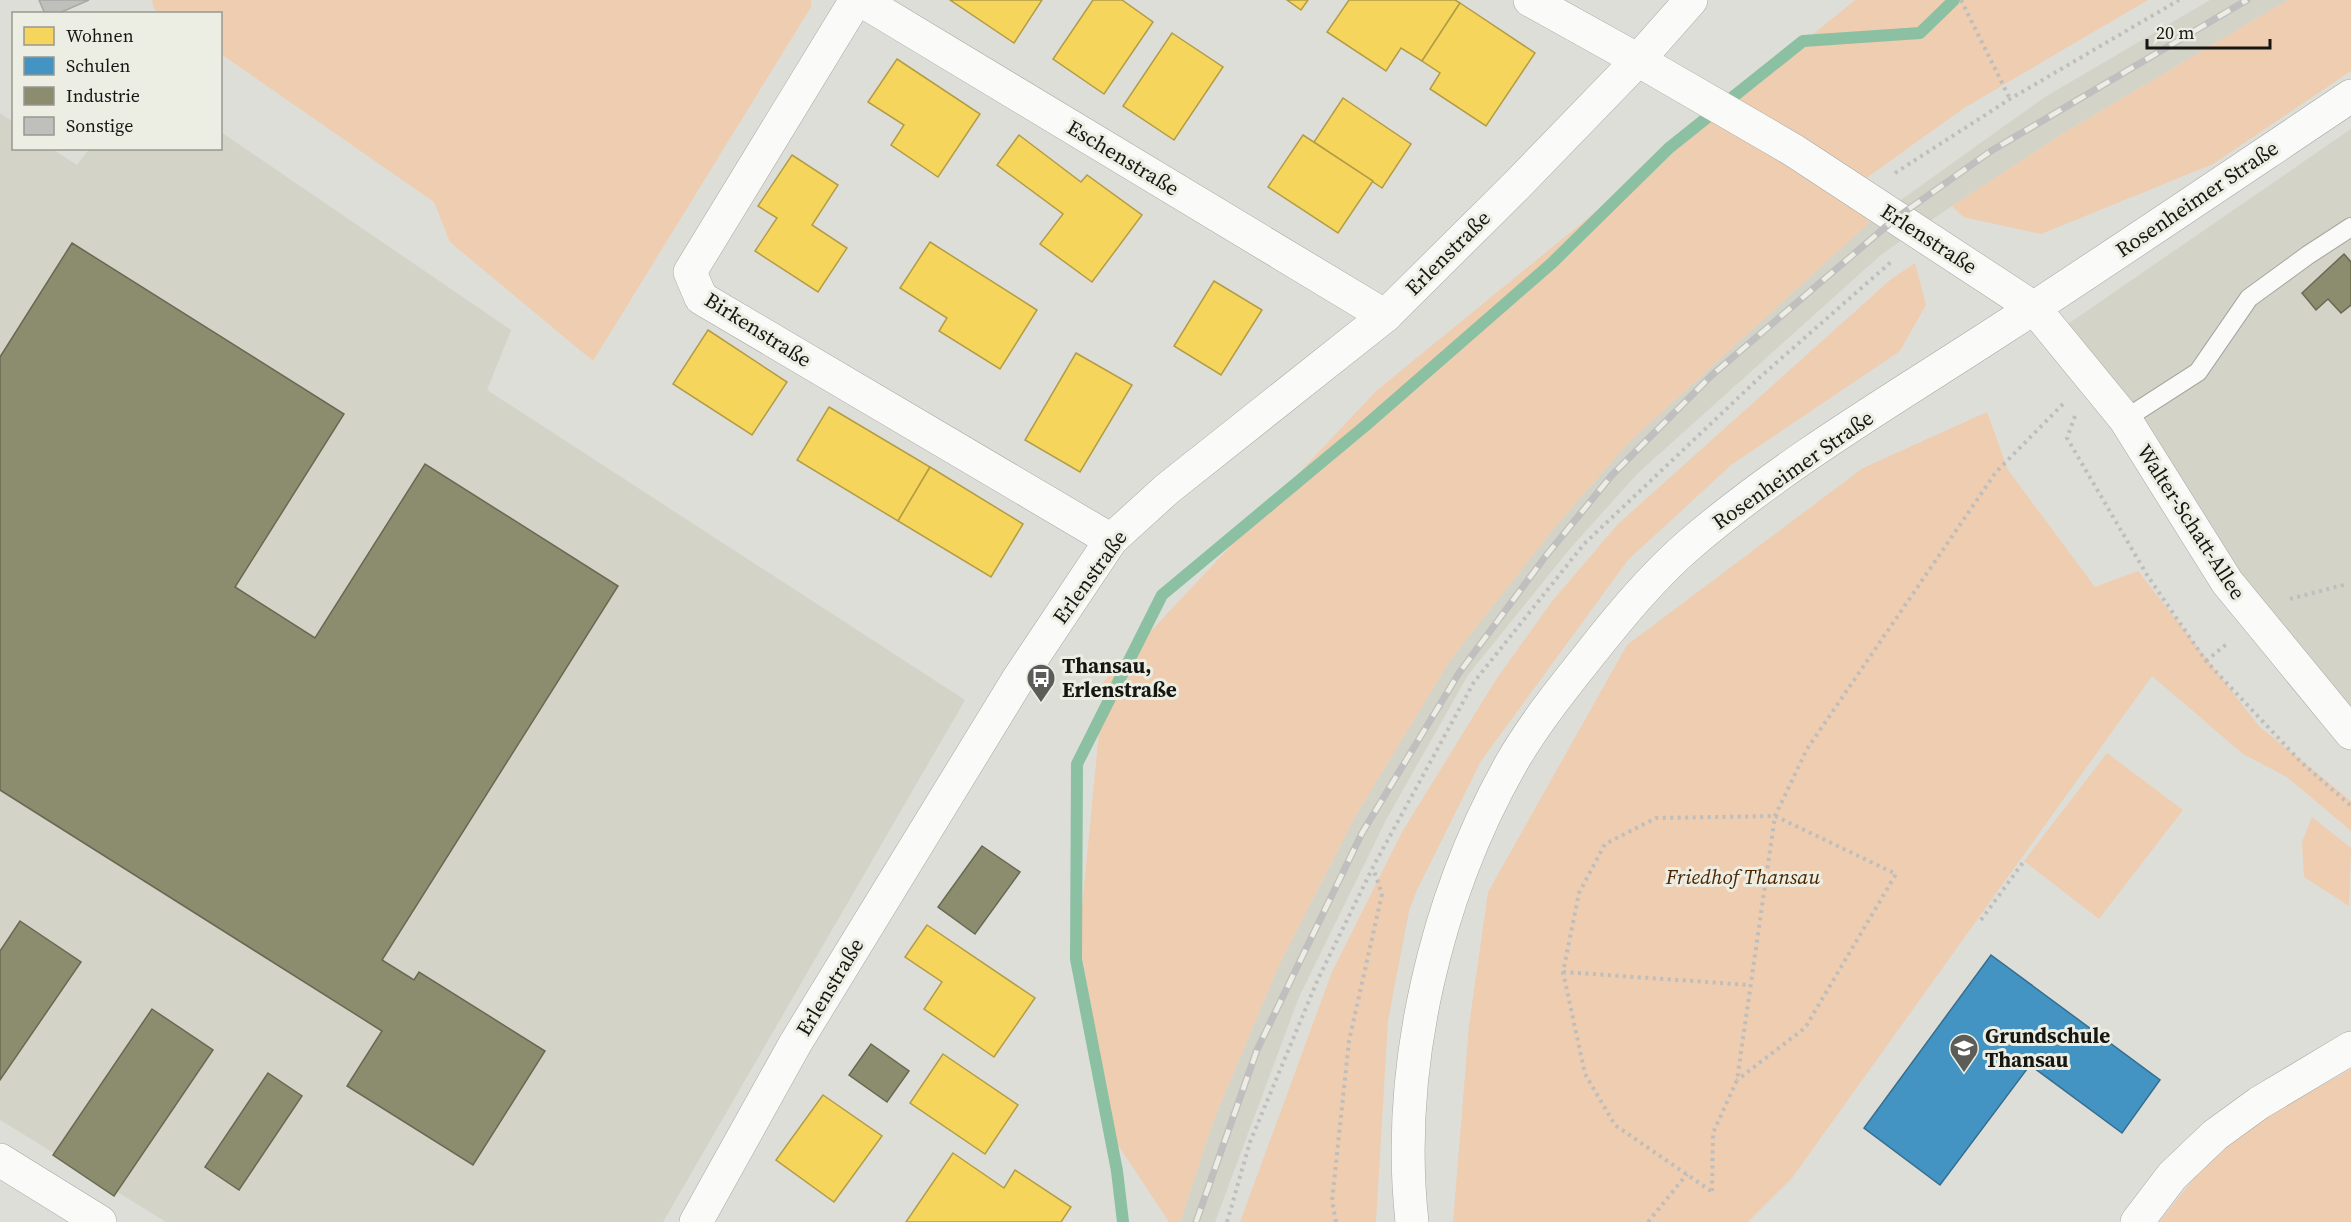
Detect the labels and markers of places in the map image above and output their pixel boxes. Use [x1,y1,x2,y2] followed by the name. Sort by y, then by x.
[1062,651,1177,704] place label: Thansau, Erlenstraße
[1025,662,1057,704] bus stop icon: Thansau, Erlenstraße
[1985,1021,2110,1074] place label: Grundschule Thansau
[1948,1032,1980,1074] school or university icon: Grundschule Thansau

